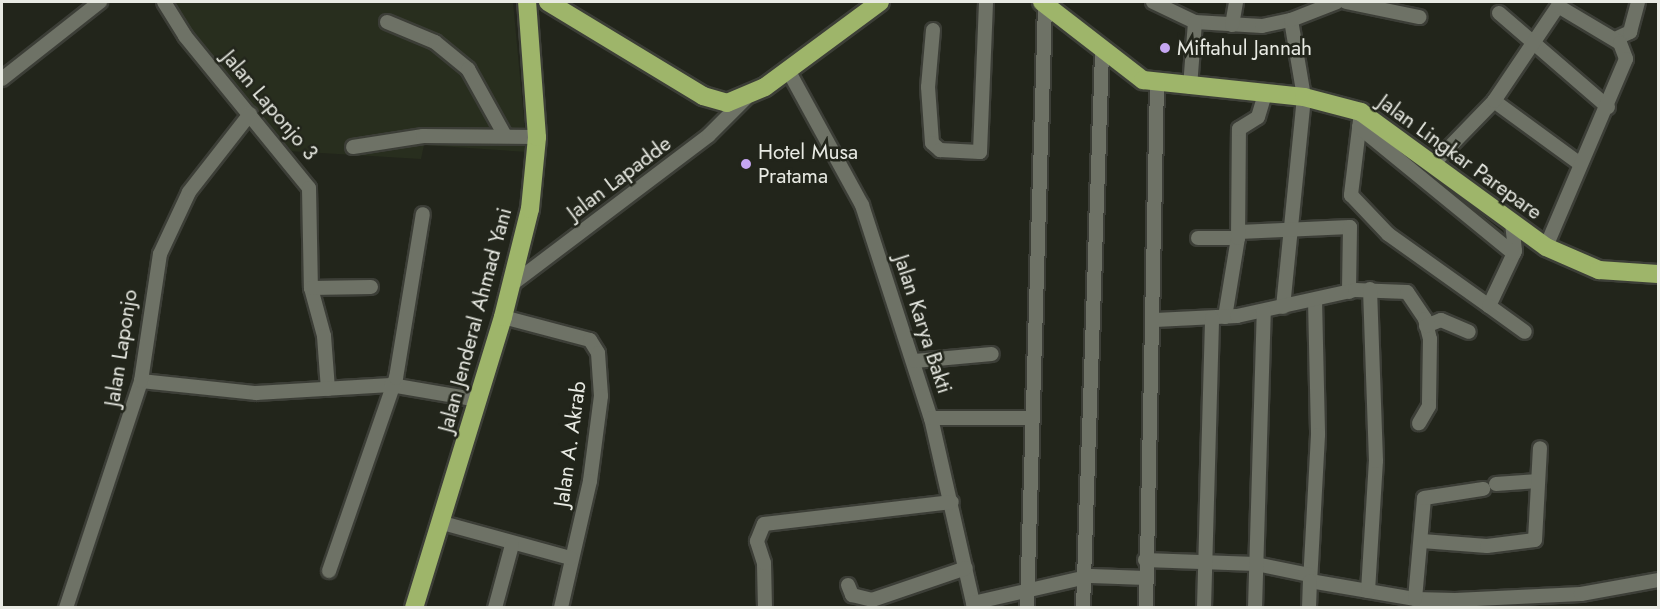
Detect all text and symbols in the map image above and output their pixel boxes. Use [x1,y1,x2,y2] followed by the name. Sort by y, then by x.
[1177,35,1312,61] place label: Miftahul Jannah
[1158,41,1172,55] marker: Miftahul Jannah
[217,45,323,165] street label: Jalan Laponjo 3
[1373,89,1547,225] street label: Jalan Lingkar Parepare
[562,131,676,225] street label: Jalan Lapadde
[758,139,858,189] place label: Hotel Musa Pratama
[739,157,753,171] marker: Hotel Musa Pratama
[433,205,517,435] street label: Jalan Jenderal Ahmad Yani
[889,251,957,397] street label: Jalan Karya Bakti
[99,288,143,408] street label: Jalan Laponjo
[549,379,591,509] street label: Jalan A. Akrab

